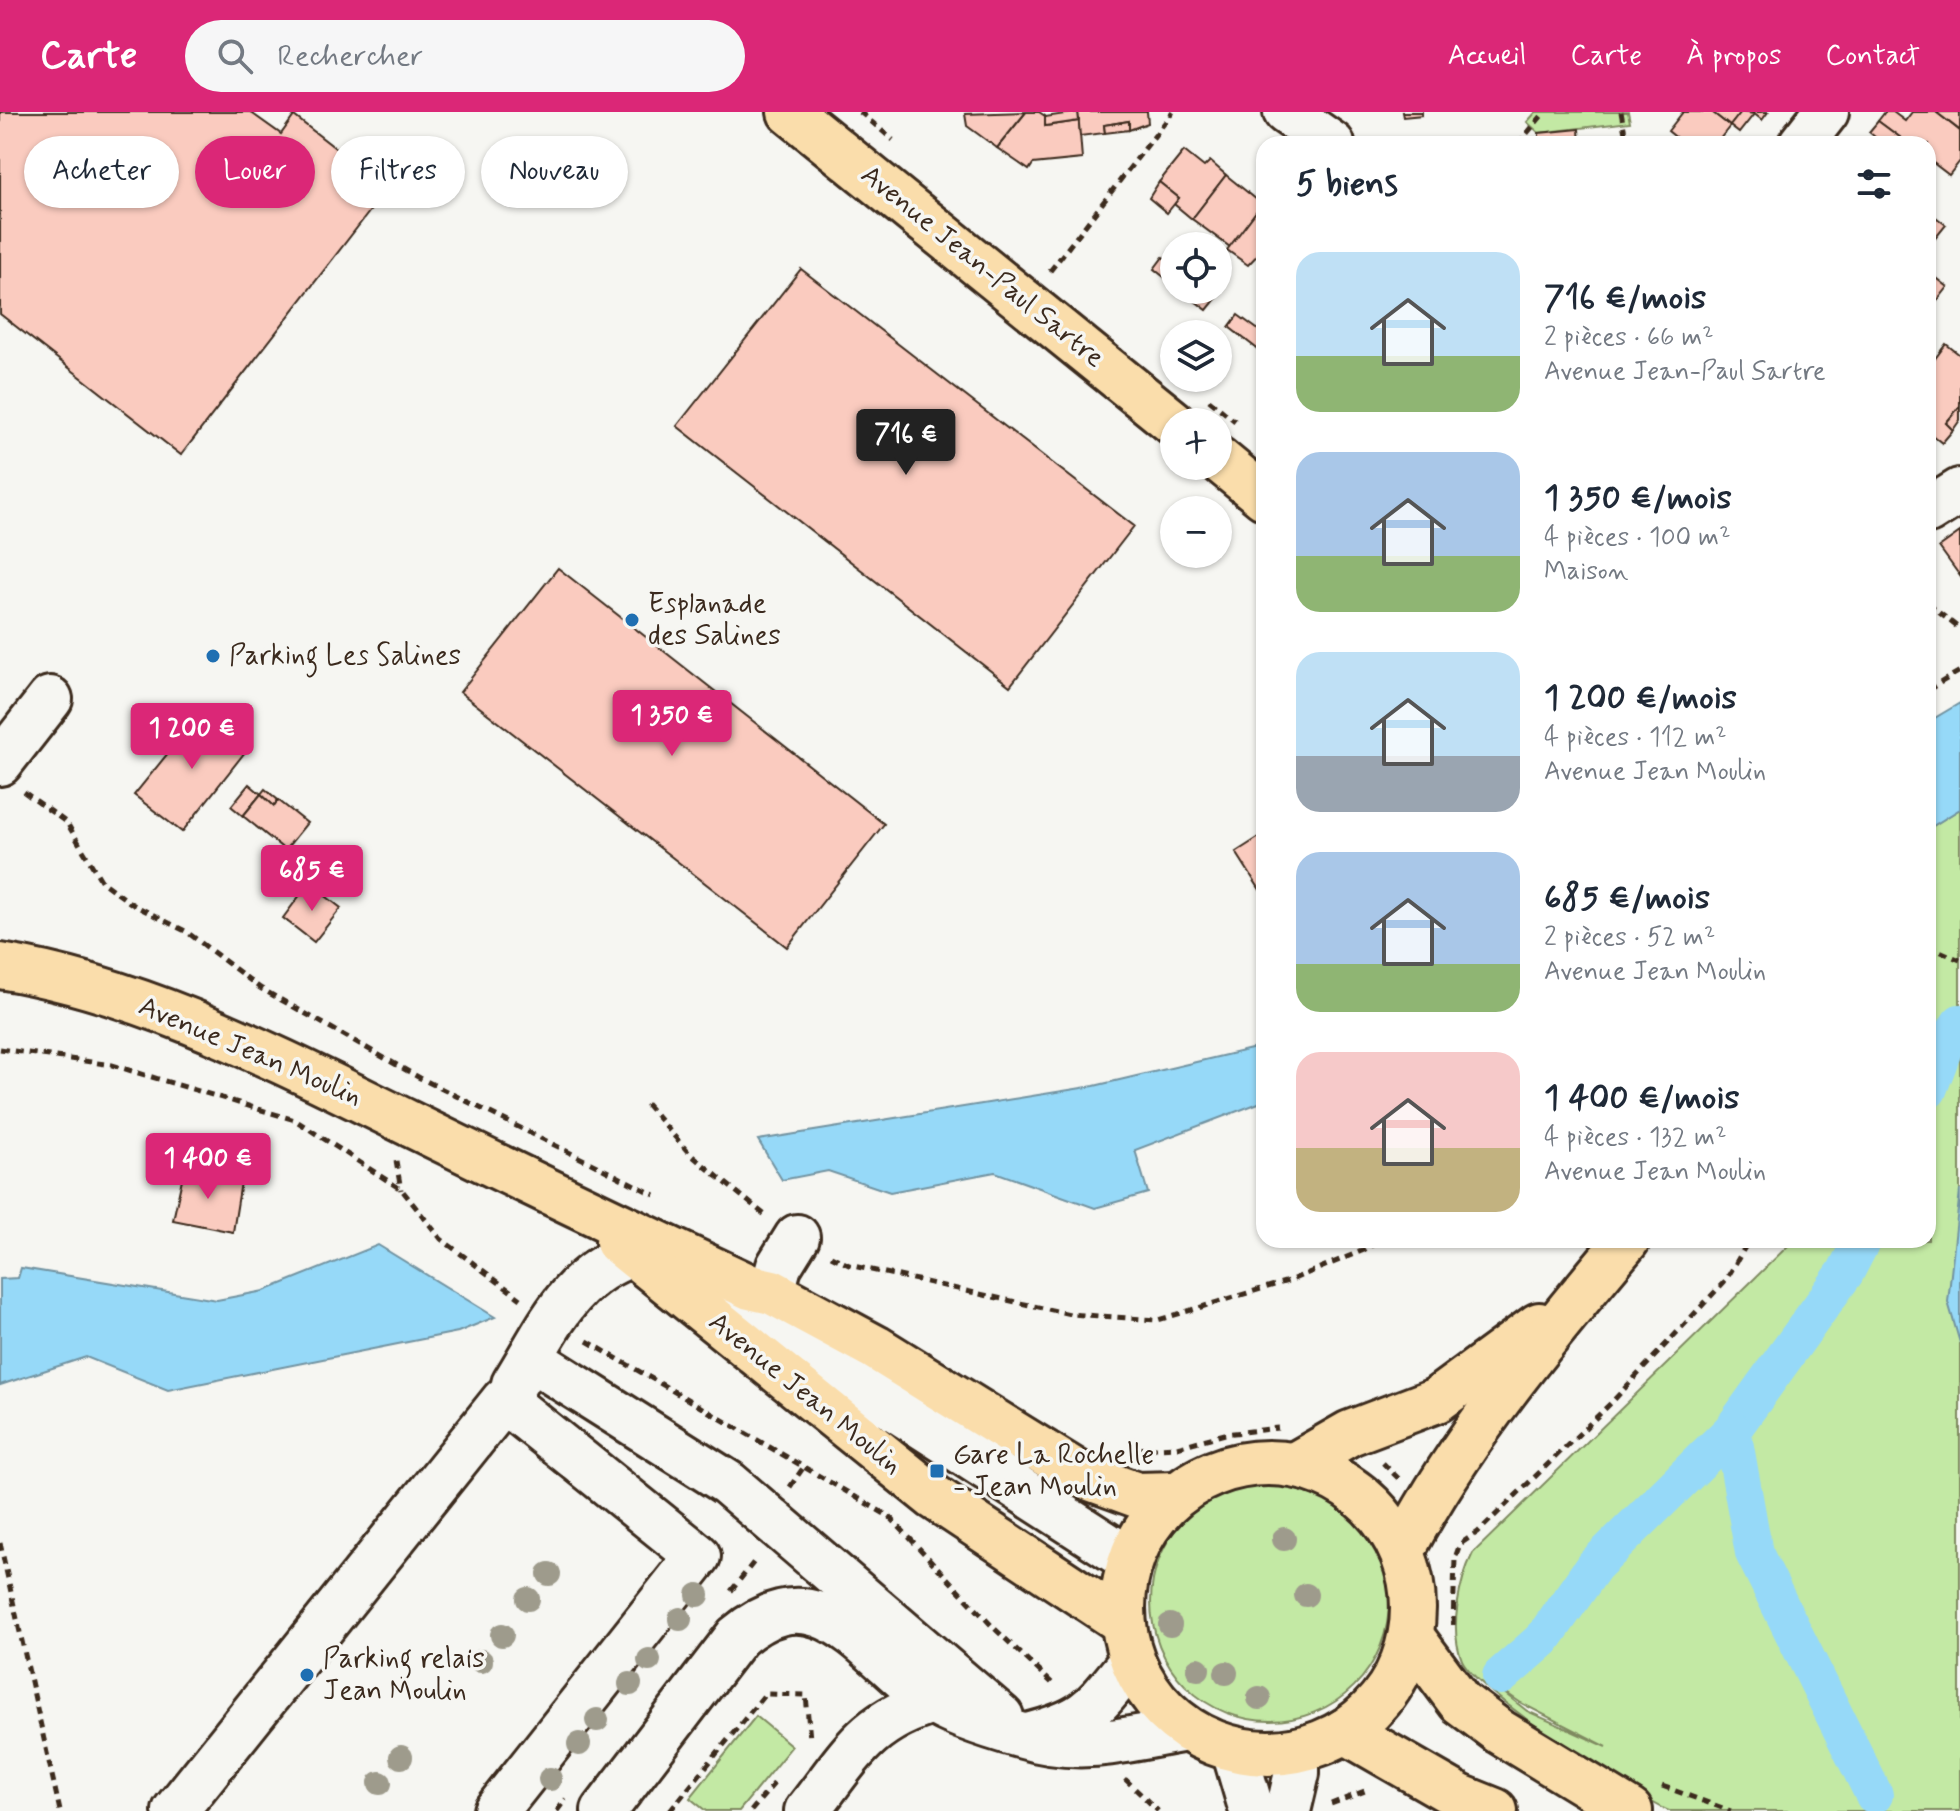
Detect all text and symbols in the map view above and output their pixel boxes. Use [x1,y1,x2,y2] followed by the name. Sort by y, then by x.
[185,20,745,92] search box
[40,32,137,81] text: Carte
[213,34,257,78] icon: search
[277,37,423,76] text: Rechercher
[1448,38,1526,75] text: Accueil
[1570,38,1642,75] text: Carte
[1686,38,1781,75] text: À propos
[1825,38,1920,75] text: Contact
[24,136,179,208] chip: Acheter
[195,136,315,208] chip: Louer
[331,136,465,208] chip: Filtres
[481,136,628,208] chip: Nouveau
[852,157,1112,377] street label: Avenue Jean-Paul Sartre
[1296,162,1398,207] text: 5 biens
[1852,162,1896,206] icon: filters
[1160,232,1232,568] map controls
[1160,232,1232,304] button: locate
[1544,276,1706,321] text: 716 €/mois
[1360,284,1456,380] icon: home
[1160,320,1232,392] button: layers
[1544,321,1714,355] text: 2 pièces · 66 m²
[1544,355,1826,389] text: Avenue Jean-Paul Sartre
[1160,408,1232,480] button: +
[850,409,962,477] pin: 716 €
[874,418,938,452] text: 716 €
[1544,476,1732,521] text: 1 350 €/mois
[1360,484,1456,580] icon: home
[1160,496,1232,568] button: −
[1544,521,1730,555] text: 4 pièces · 100 m²
[1544,555,1628,589] text: Maison
[648,586,781,655] place label: Esplanade des Salines
[623,611,641,629] marker: Esplanade des Salines
[229,638,461,678] place label: Parking Les Salines
[204,647,222,665] marker: Parking Les Salines
[1544,676,1737,721] text: 1 200 €/mois
[1360,684,1456,780] icon: home
[598,690,746,758] pin: 1 350 €
[631,699,713,733] text: 1 350 €
[118,703,266,771] pin: 1 200 €
[149,712,235,746] text: 1 200 €
[1544,721,1727,755] text: 4 pièces · 112 m²
[1544,755,1766,789] text: Avenue Jean Moulin
[256,845,368,913] pin: 685 €
[279,854,345,888] text: 685 €
[1544,876,1710,921] text: 685 €/mois
[1360,884,1456,980] icon: home
[1544,921,1715,955] text: 2 pièces · 52 m²
[1544,955,1766,989] text: Avenue Jean Moulin
[133,988,367,1116] street label: Avenue Jean Moulin
[1544,1076,1740,1121] text: 1 400 €/mois
[1360,1084,1456,1180] icon: home
[1544,1121,1726,1155] text: 4 pièces · 132 m²
[134,1133,282,1201] pin: 1 400 €
[164,1142,252,1176] text: 1 400 €
[1544,1155,1766,1189] text: Avenue Jean Moulin
[700,1304,910,1484] street label: Avenue Jean Moulin
[953,1437,1154,1506] place label: Gare La Rochelle - Jean Moulin
[928,1462,946,1480] marker: Gare La Rochelle - Jean Moulin
[323,1641,485,1710] place label: Parking relais Jean Moulin
[298,1666,316,1684] marker: Parking relais Jean Moulin

